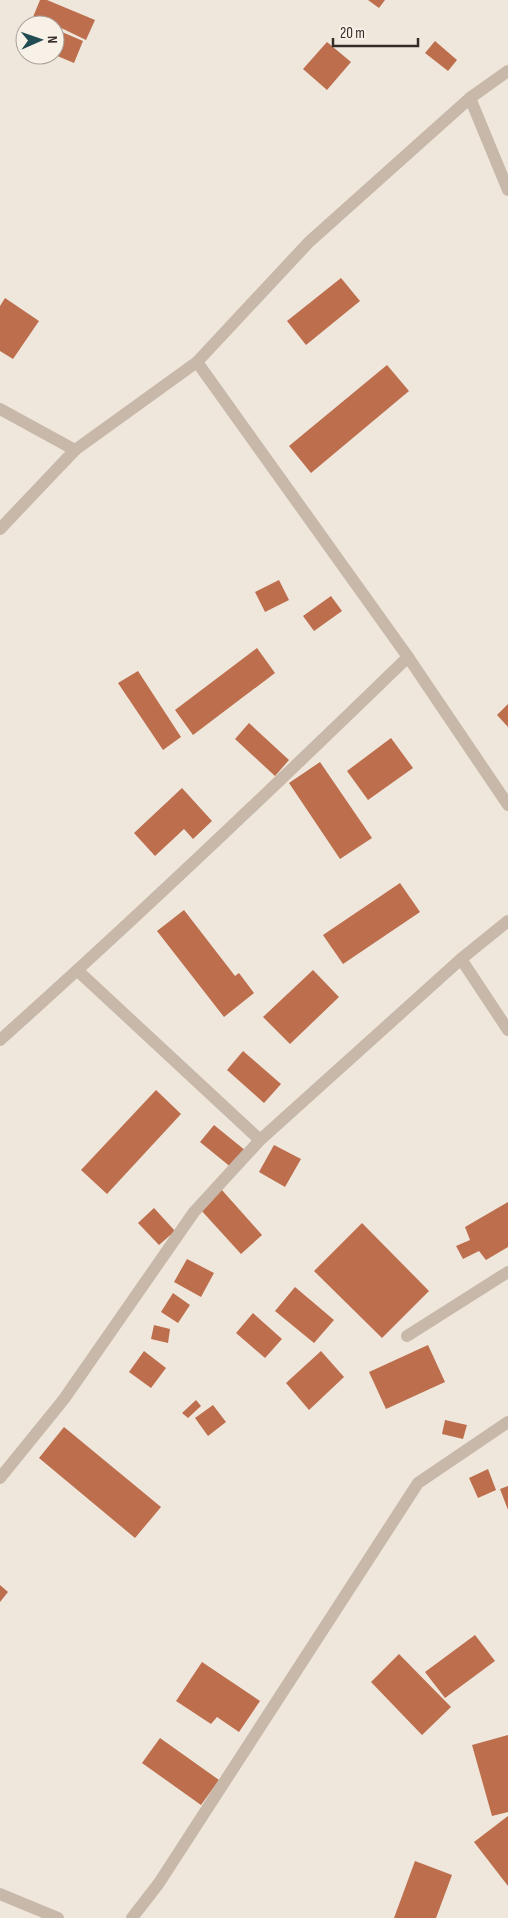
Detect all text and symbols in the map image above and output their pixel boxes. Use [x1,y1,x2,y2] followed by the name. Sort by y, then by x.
[15,15,65,65] north arrow
[333,15,418,47] scale bar
[340,24,365,43] text: 20 m
[44,36,61,44] text: N

